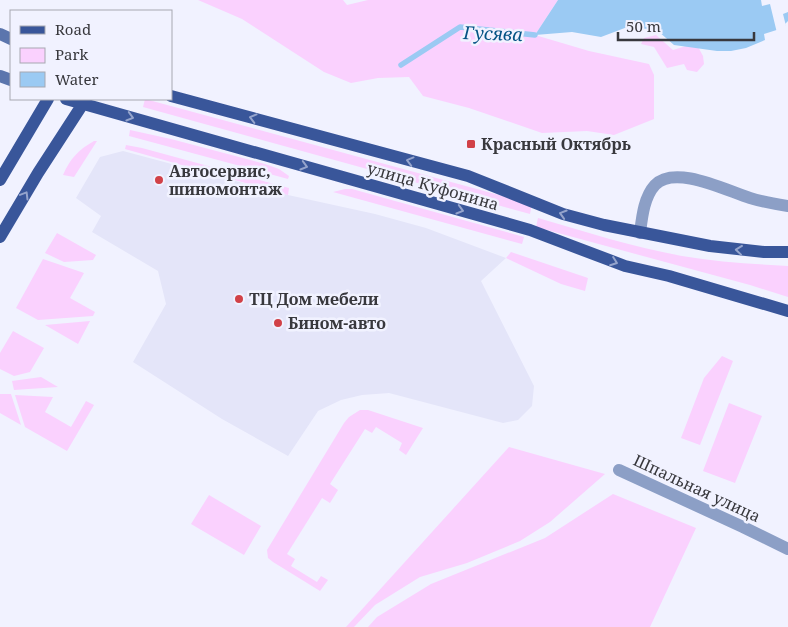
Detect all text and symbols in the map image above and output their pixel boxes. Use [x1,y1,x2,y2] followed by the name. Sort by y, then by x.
[10,10,172,100] legend
[618,10,754,42] scale bar
[626,16,661,36] text: 50 m
[55,19,91,39] text: Road
[462,20,523,46] water label: Гусява
[55,44,89,64] text: Park
[55,69,98,89] text: Water
[126,112,134,122] one-way arrow
[249,113,258,124] one-way arrow
[481,133,631,155] place label: Красный Октябрь
[465,138,477,150] marker: Красный Октябрь
[406,156,414,166] one-way arrow
[365,157,501,215] street label: улица Куфонина
[169,160,283,200] place label: Автосервис, шиномонтаж
[299,160,308,171] one-way arrow
[153,174,165,186] marker: Автосервис, шиномонтаж
[18,192,28,201] one-way arrow
[455,205,464,215] one-way arrow
[560,209,568,219] one-way arrow
[735,245,743,256] one-way arrow
[609,256,618,266] one-way arrow
[249,288,379,310] place label: ТЦ Дом мебели
[233,293,245,305] marker: ТЦ Дом мебели
[288,312,386,334] place label: Бином-авто
[272,317,284,329] marker: Бином-авто
[630,449,764,527] street label: Шпальная улица

